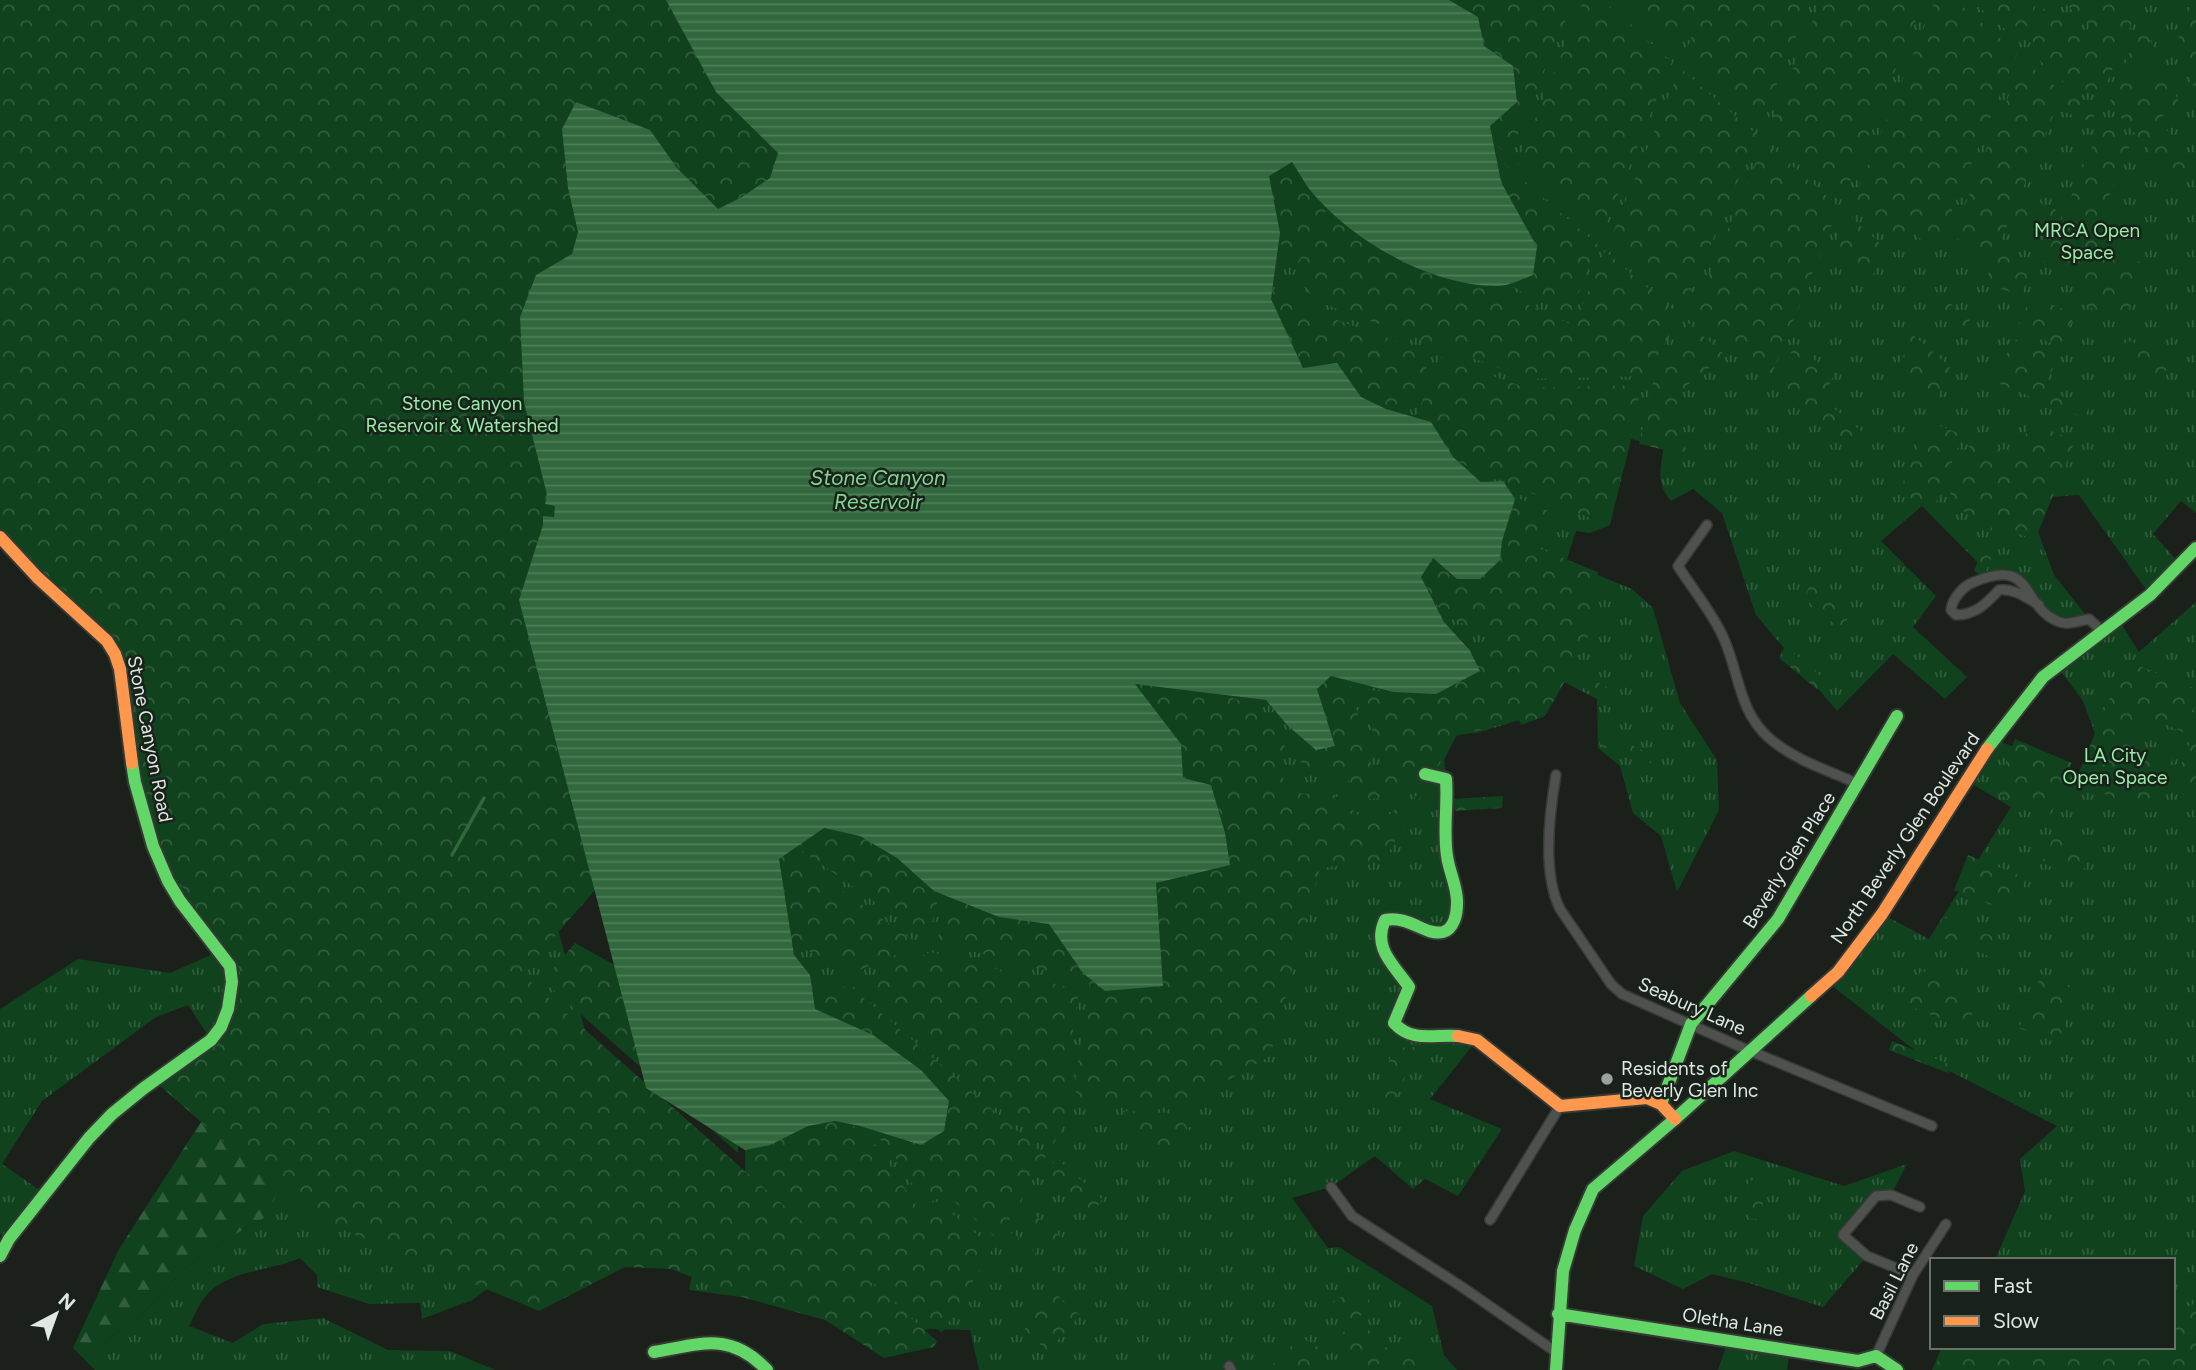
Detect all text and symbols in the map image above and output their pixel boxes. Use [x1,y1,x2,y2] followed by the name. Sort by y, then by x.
[2034,219,2140,264] park label: MRCA Open Space
[365,392,559,437] park label: Stone Canyon Reservoir & Watershed
[810,465,946,514] water label: Stone Canyon Reservoir
[123,654,177,824] street label: Stone Canyon Road
[1825,728,1985,948] street label: North Beverly Glen Boulevard
[2063,744,2167,789] park label: LA City Open Space
[1738,787,1840,933] street label: Beverly Glen Place
[1635,972,1749,1040] street label: Seabury Lane
[1621,1057,1758,1102] place label: Residents of Beverly Glen Inc
[1599,1071,1615,1087] marker: Residents of Beverly Glen Inc
[1865,1238,1923,1324] street label: Basil Lane
[1930,1258,2175,1349] legend
[1993,1273,2033,1298] text: Fast
[21,1279,91,1349] north arrow
[54,1288,80,1315] text: N
[1681,1303,1785,1341] street label: Oletha Lane
[1993,1308,2039,1333] text: Slow

